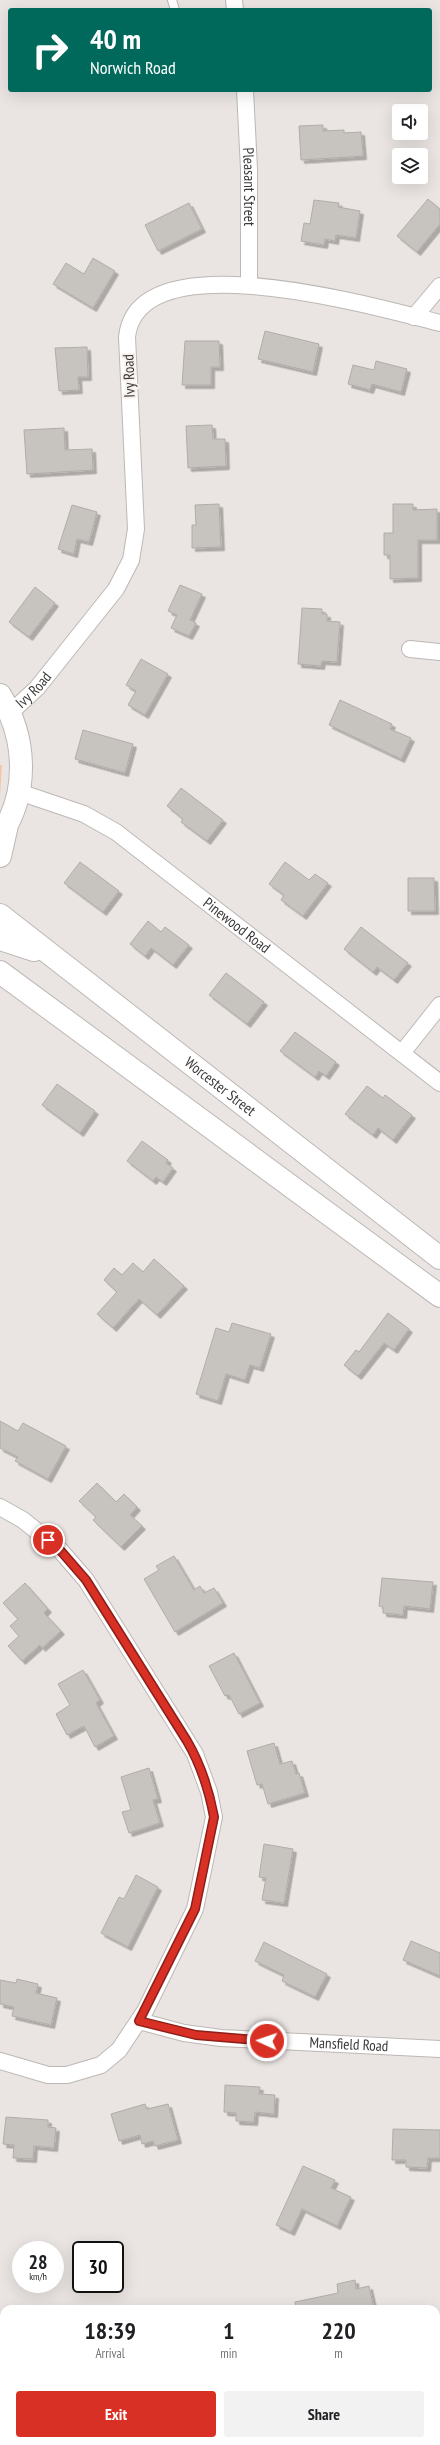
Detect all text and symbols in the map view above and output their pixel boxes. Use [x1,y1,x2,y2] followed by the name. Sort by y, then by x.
[90,20,141,57] text: 40 m
[24,24,76,76] icon: right
[90,56,176,79] text: Norwich Road
[392,104,428,184] map controls
[392,104,428,140] button: sound
[239,147,259,226] street label: Pleasant Street
[392,148,428,184] button: layers
[118,354,139,398] street label: Ivy Road
[11,668,55,712] street label: Ivy Road
[200,893,274,957] street label: Pinewood Road
[181,1052,260,1120] street label: Worcester Street
[31,1523,65,1557] pin
[37,1529,59,1551] icon: arrive
[246,2020,288,2062] position arrow
[309,2032,389,2055] street label: Mansfield Road
[72,2241,124,2293] speed limit sign: 30
[28,2249,48,2275] text: 28
[29,2270,47,2283] text: km/h
[84,2315,136,2346] text: 18:39
[223,2315,234,2346] text: 1
[321,2315,356,2346] text: 220
[95,2345,125,2362] text: Arrival
[220,2345,237,2362] text: min
[334,2345,343,2362] text: m
[16,2391,216,2437] button: Exit
[224,2391,424,2437] button: Share

